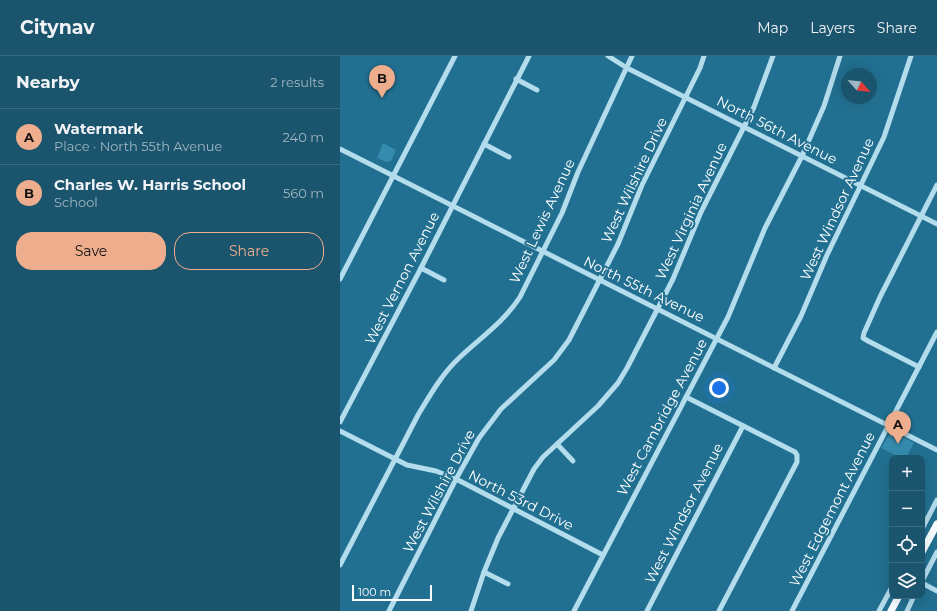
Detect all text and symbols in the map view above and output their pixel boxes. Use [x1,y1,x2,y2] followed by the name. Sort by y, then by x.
[20,16,95,39] text: Citynav
[757,19,788,37] text: Map
[810,19,855,37] text: Layers
[877,19,917,37] text: Share
[369,65,395,98] pin: B
[841,68,877,104] north arrow
[16,72,80,92] text: Nearby
[270,74,324,90] text: 2 results
[714,92,840,168] street label: North 56th Avenue
[597,114,671,246] street label: West Wilshire Drive
[54,119,143,138] text: Watermark
[24,129,34,145] text: A
[283,129,324,145] text: 240 m
[796,135,878,283] street label: West Windsor Avenue
[54,138,222,154] text: Place · North 55th Avenue
[651,139,731,283] street label: West Virginia Avenue
[505,156,579,286] street label: West Lewis Avenue
[54,175,246,194] text: Charles W. Harris School
[24,185,34,201] text: B
[283,185,324,201] text: 560 m
[54,194,98,210] text: School
[361,209,443,347] street label: West Vernon Avenue
[16,232,166,270] button: Save
[174,232,324,270] button: Share
[581,252,707,326] street label: North 55th Avenue
[613,335,711,499] street label: West Cambridge Avenue
[709,378,729,398] your location
[885,411,911,444] pin: A
[399,426,479,556] street label: West Wilshire Drive
[785,429,879,589] street label: West Edgemont Avenue
[641,440,727,586] street label: West Windsor Avenue
[889,455,925,599] map controls
[889,455,925,491] button: +
[465,466,577,534] street label: North 53rd Drive
[889,491,925,527] button: −
[889,527,925,563] button: locate
[889,563,925,599] button: layers
[352,583,432,602] scale bar
[358,585,391,599] text: 100 m

